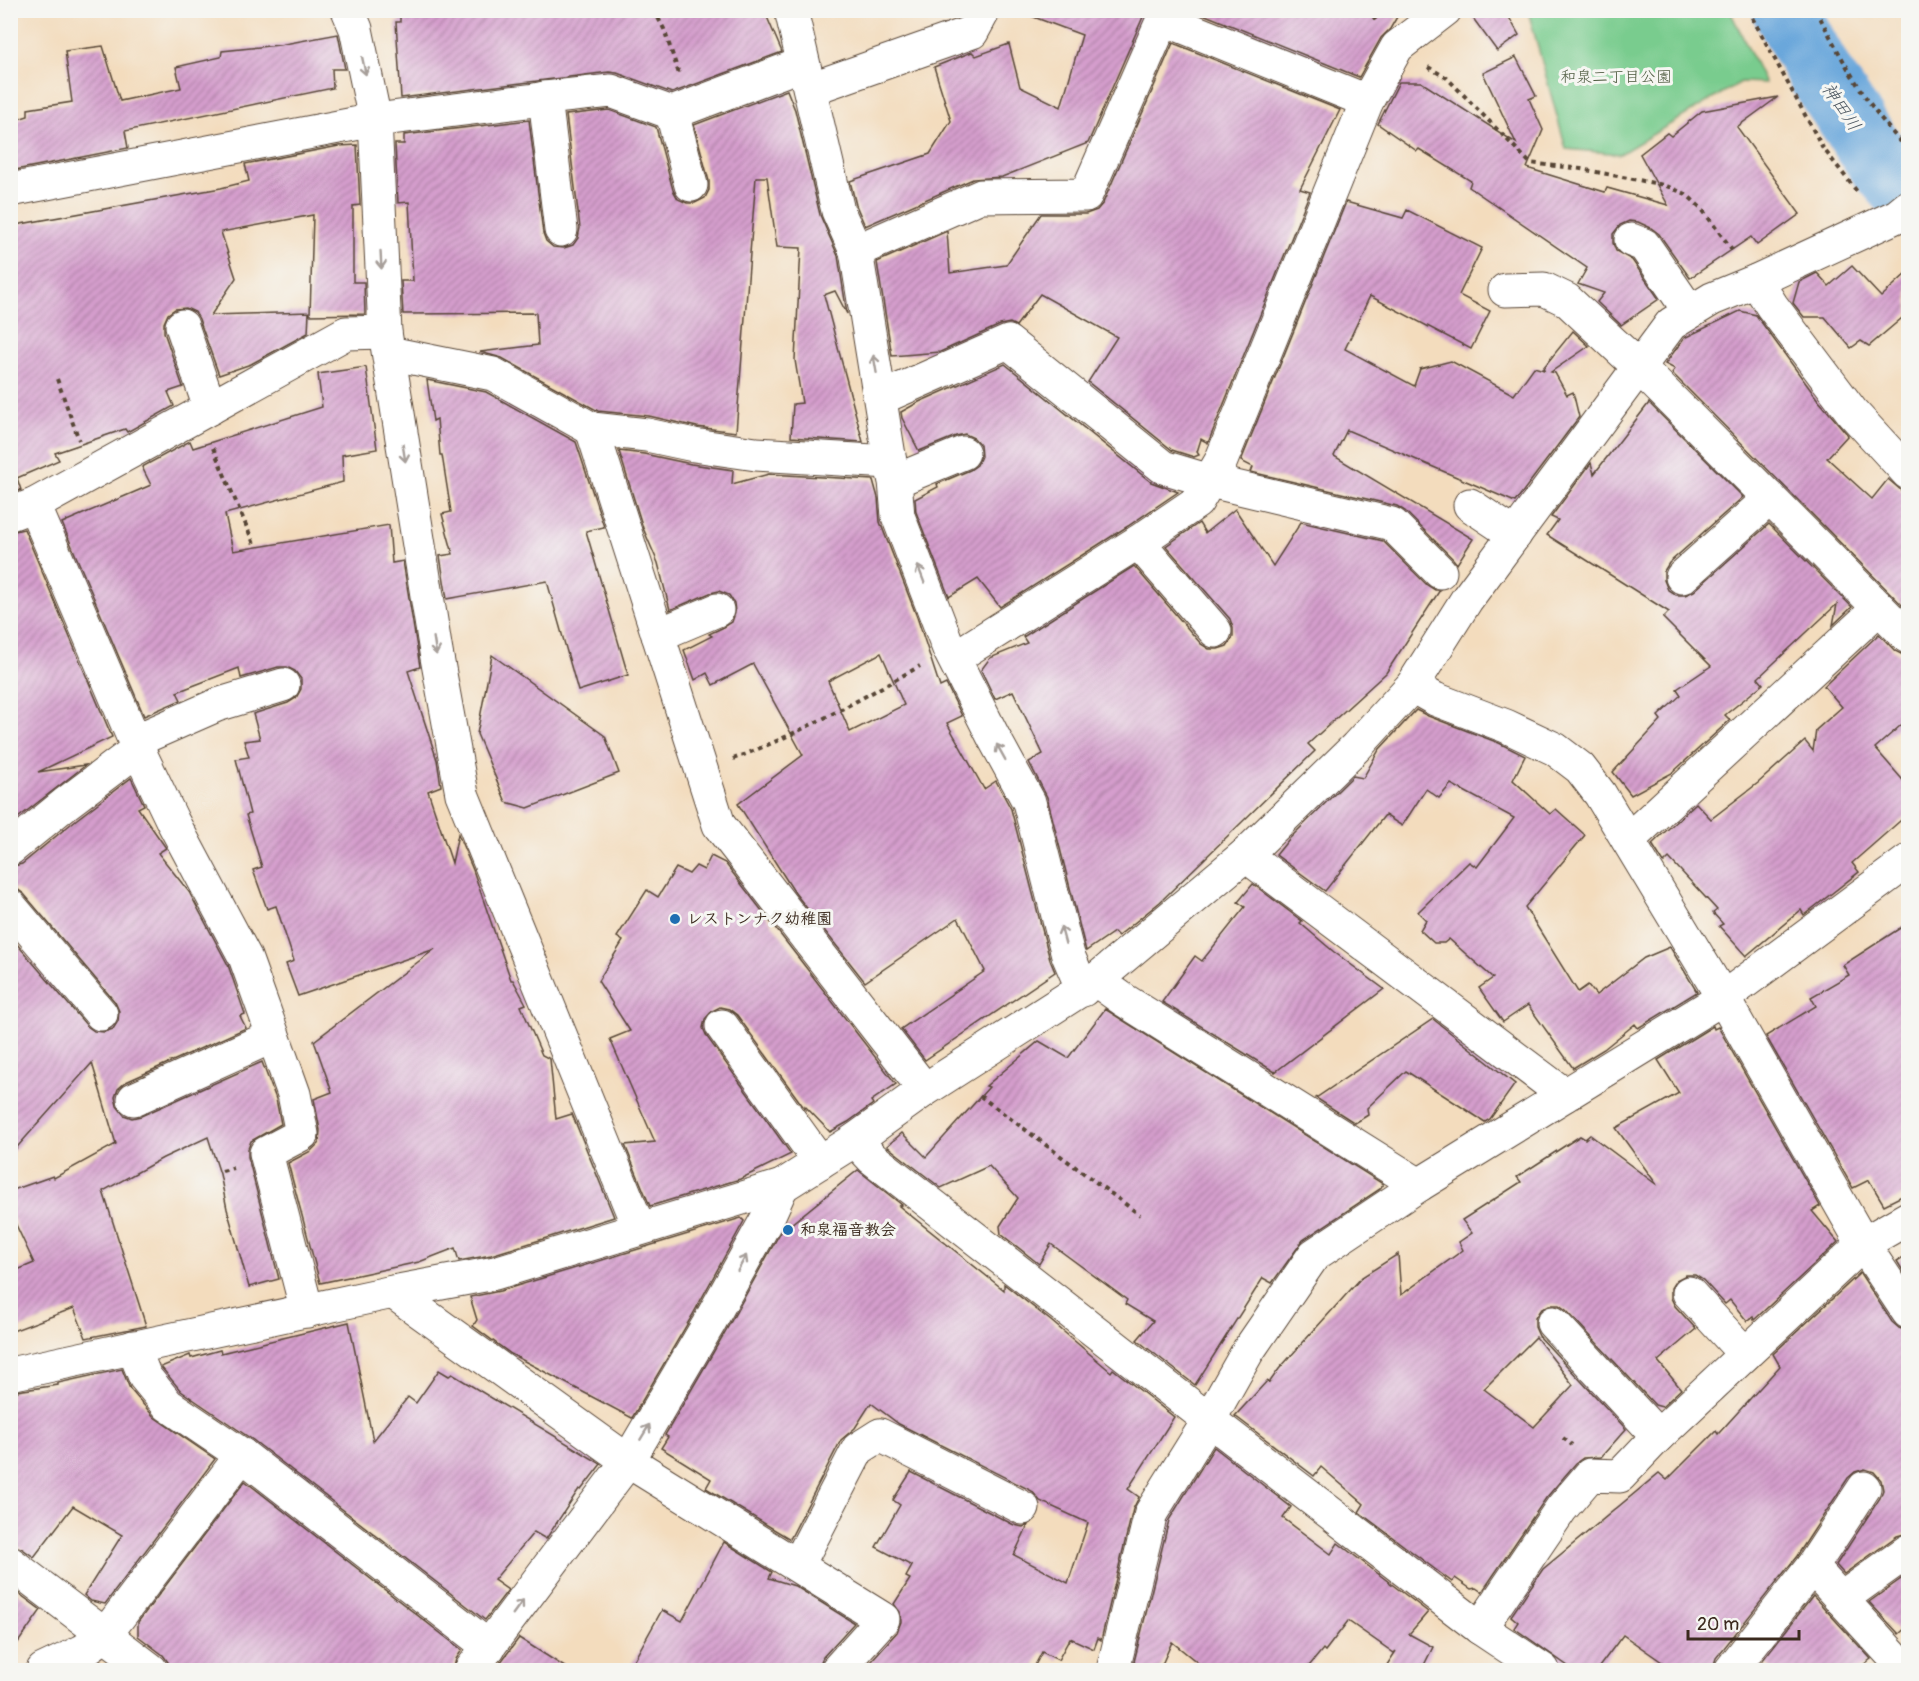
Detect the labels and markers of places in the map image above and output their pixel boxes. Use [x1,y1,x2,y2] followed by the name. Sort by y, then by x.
[687,909,832,929] place label: レストンナク幼稚園
[668,912,682,926] marker: レストンナク幼稚園
[800,1220,896,1240] place label: 和泉福音教会
[781,1223,795,1237] marker: 和泉福音教会

